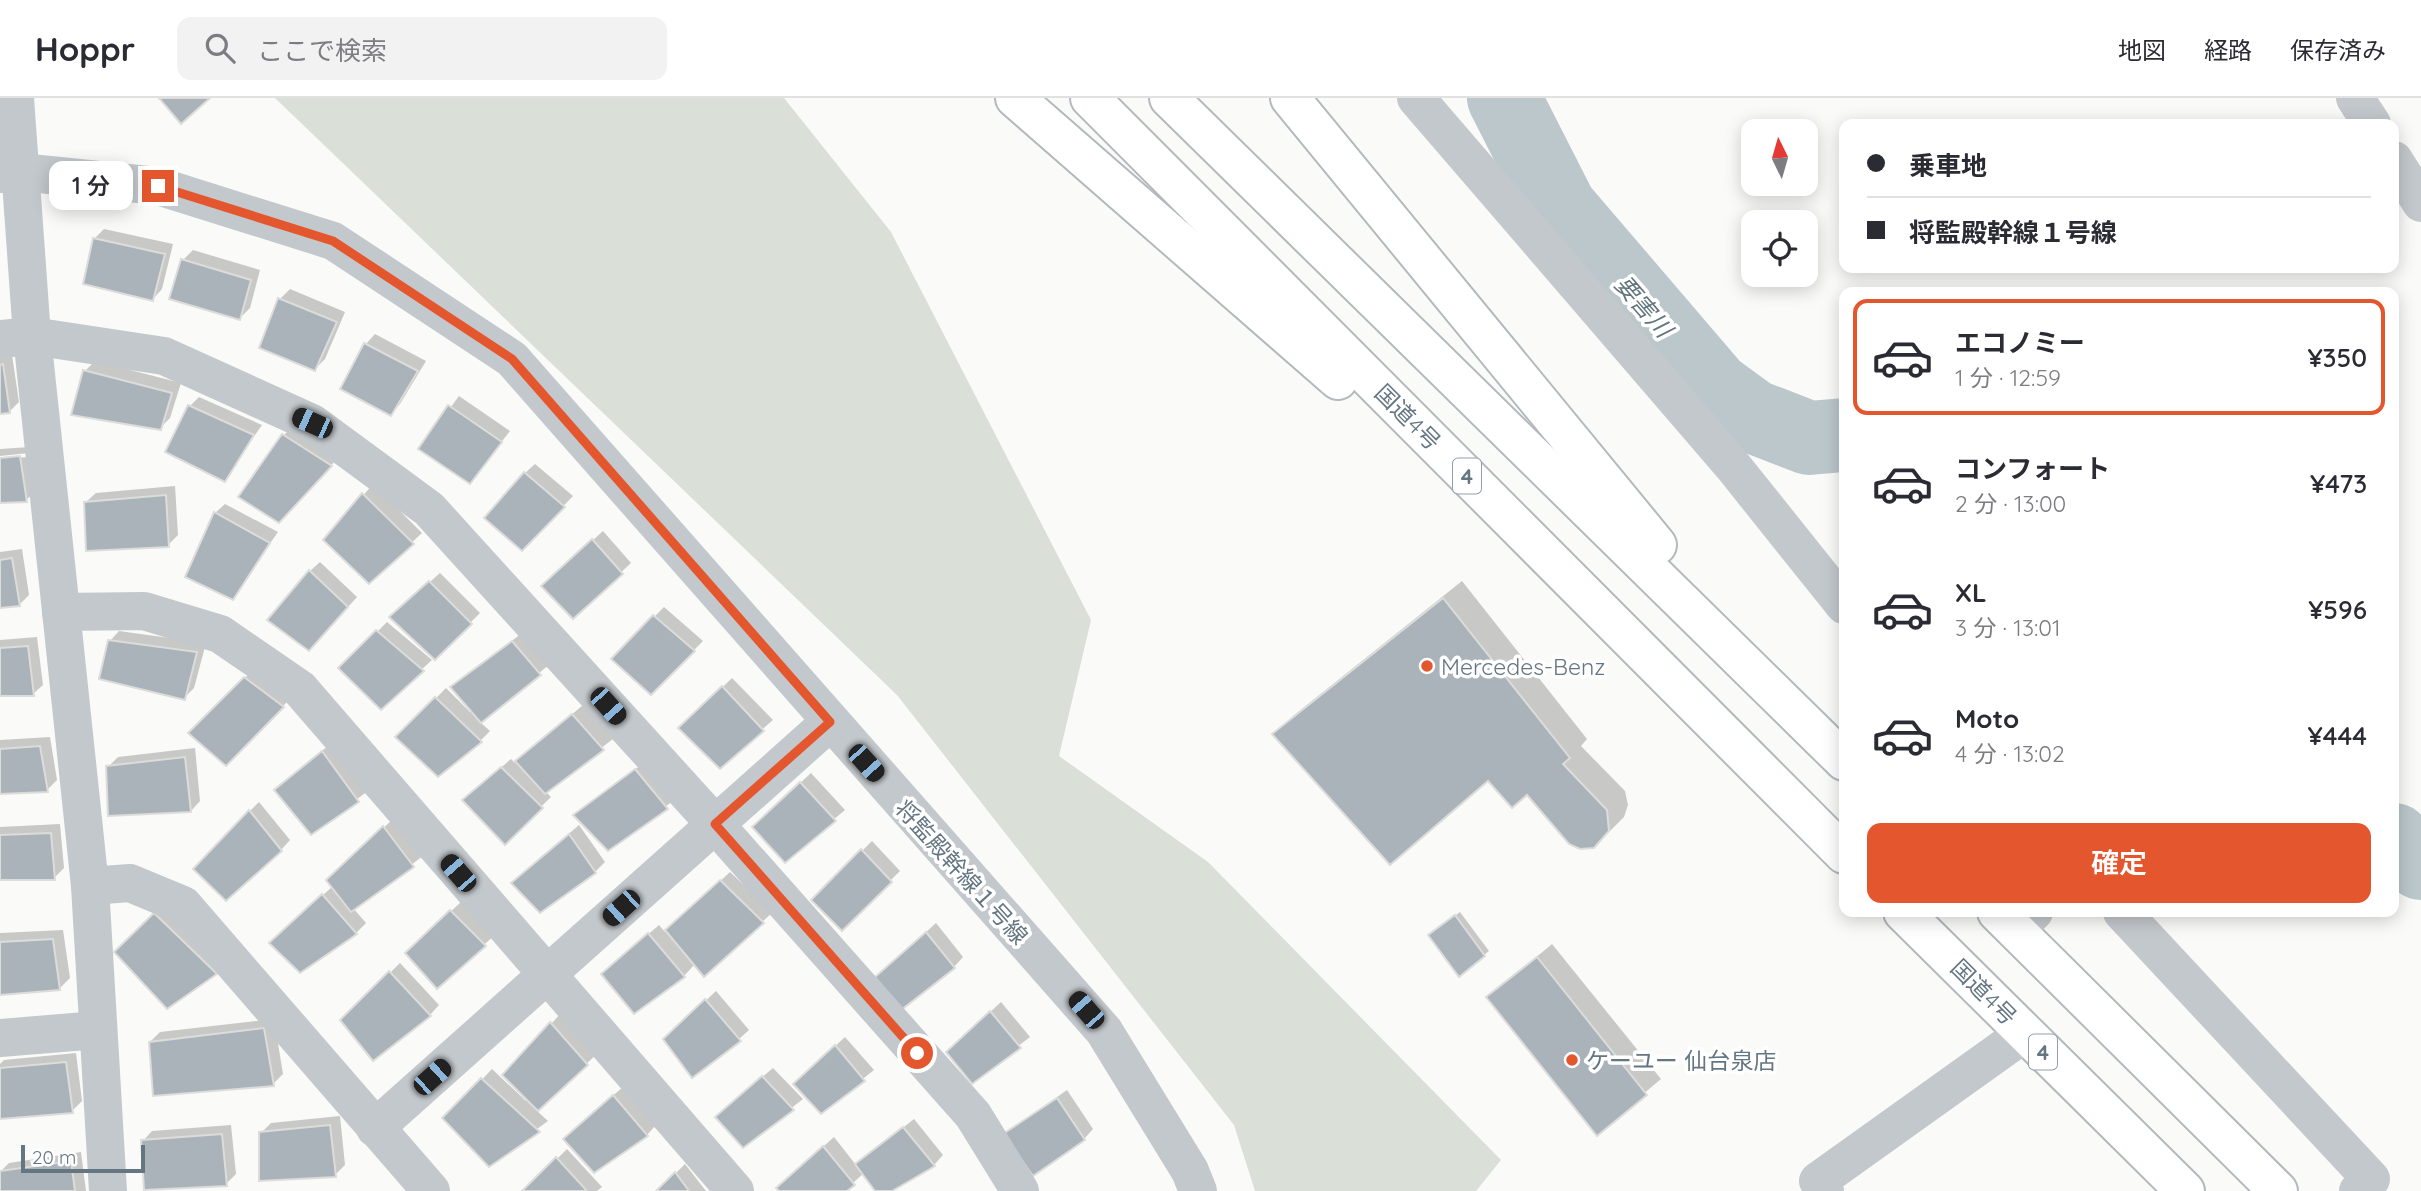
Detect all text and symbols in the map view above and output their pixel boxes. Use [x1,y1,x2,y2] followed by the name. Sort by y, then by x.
[177,17,667,80] search box
[35,28,135,69] text: Hoppr
[201,29,239,67] icon: search
[257,34,387,67] text: ここで検索
[2118,35,2166,65] text: 地図
[2204,35,2252,65] text: 経路
[2290,35,2386,65] text: 保存済み
[1741,119,1818,196] north arrow
[1741,119,1818,287] map controls
[1909,149,1987,182] text: 乗車地
[50,162,134,210] callout: 1 分
[142,170,174,202] route end
[72,171,110,200] text: 1 分
[1741,210,1818,287] button: locate
[1909,216,2117,249] text: 将監殿幹線１号線
[1609,269,1681,345] water label: 要害川
[1871,326,1934,389] icon: car
[1955,326,2085,359] text: エコノミー
[2307,341,2367,374] text: ¥350
[1955,363,2061,392] text: 1 分 · 12:59
[1369,378,1447,456] street label: 国道4号
[289,405,336,441] car
[1871,452,1934,515] icon: car
[1955,452,2110,485] text: コンフォート
[1453,458,1481,494] road number: 4
[2310,467,2367,500] text: ¥473
[1955,489,2066,518] text: 2 分 · 13:00
[1955,576,1987,609] text: XL
[1871,578,1934,641] icon: car
[2308,593,2367,626] text: ¥596
[1955,613,2060,642] text: 3 分 · 13:01
[1441,652,1605,681] place label: Mercedes-Benz
[1419,658,1435,674] marker: Mercedes-Benz
[587,683,630,729] car
[1955,702,2019,735] text: Moto
[1871,704,1934,767] icon: car
[2308,719,2367,752] text: ¥444
[1955,739,2065,768] text: 4 分 · 13:02
[845,740,888,786] car
[890,794,1034,950] street label: 将監殿幹線１号線
[1867,823,2371,903] button: 確定
[437,850,480,896] car
[599,886,644,930] car
[1945,953,2023,1031] street label: 国道4号
[1065,987,1108,1033] car
[2029,1034,2057,1070] road number: 4
[901,1037,933,1069] route start
[1586,1046,1776,1075] place label: ケーユー 仙台泉店
[1564,1052,1580,1068] marker: ケーユー 仙台泉店
[410,1055,455,1099] car
[21,1142,145,1174] scale bar
[32,1145,76,1169] text: 20 m

